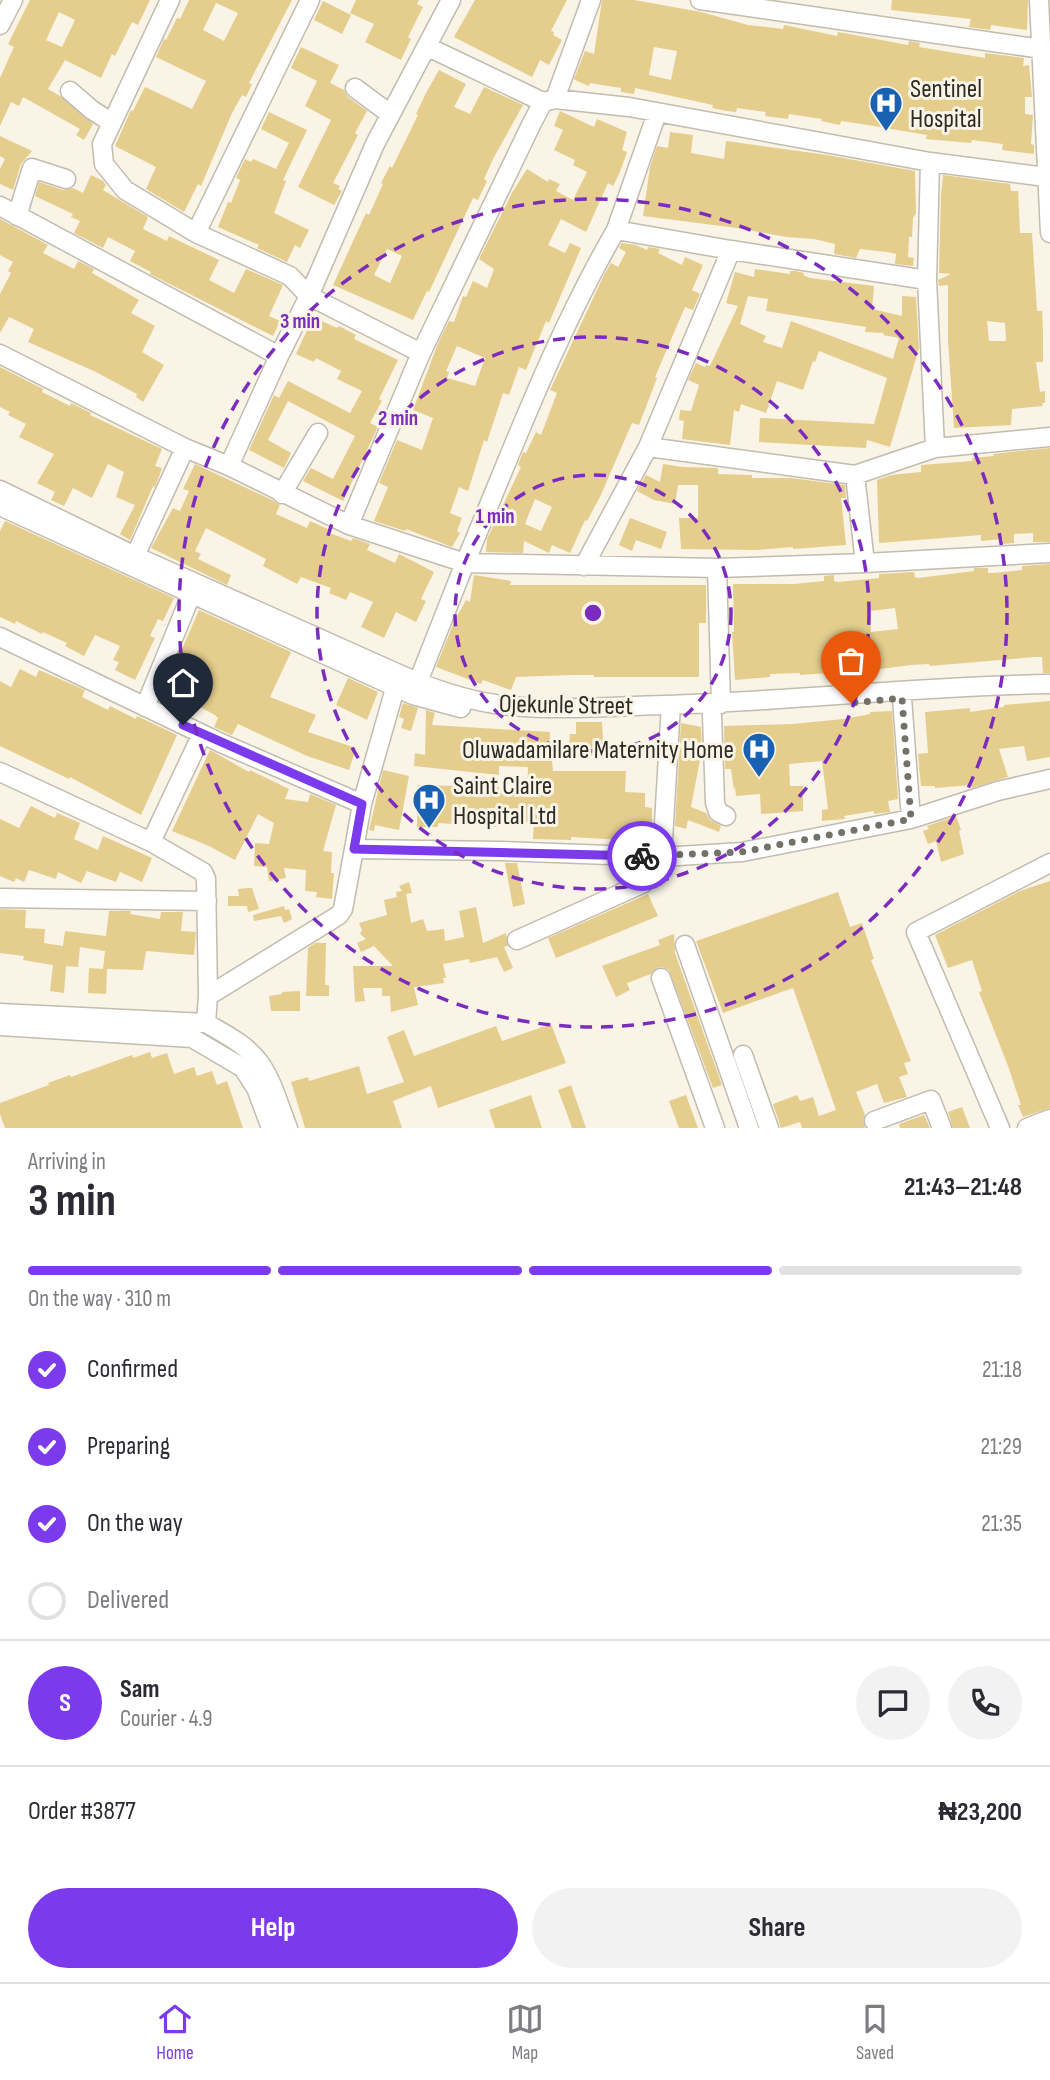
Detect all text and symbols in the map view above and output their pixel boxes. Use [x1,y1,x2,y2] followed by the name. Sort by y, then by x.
[910,74,982,135] place label: Sentinel Hospital
[867,84,905,133] hospital icon: Sentinel Hospital
[280,309,320,334] text: 3 min
[378,406,418,431] text: 2 min
[475,504,515,529] text: 1 min
[581,601,605,625] centre of rings
[821,631,881,703] pin
[832,642,870,680] icon: bag
[153,653,213,725] pin
[164,664,202,702] icon: home
[499,689,633,722] street label: Ojekunle Street
[740,730,778,779] hospital icon: Oluwadamilare Maternity Home
[462,735,734,766] place label: Oluwadamilare Maternity Home
[453,771,557,832] place label: Saint Claire Hospital Ltd
[410,781,448,830] hospital icon: Saint Claire Hospital Ltd
[607,821,677,891] courier
[623,837,661,875] icon: bike
[28,1148,106,1176] text: Arriving in
[904,1172,1022,1203] text: 21:43–21:48
[28,1174,116,1229] text: 3 min
[28,1285,171,1313] text: On the way · 310 m
[28,1351,66,1389] icon: check
[87,1354,178,1385] text: Confirmed
[982,1356,1022,1384] text: 21:18
[28,1428,66,1466] icon: check
[87,1431,170,1462] text: Preparing
[980,1433,1022,1461] text: 21:29
[28,1505,66,1543] icon: check
[87,1508,183,1539] text: On the way
[981,1510,1022,1538] text: 21:35
[87,1585,169,1616] text: Delivered
[856,1666,930,1740] button: chat
[948,1666,1022,1740] button: phone
[120,1674,160,1705] text: Sam
[59,1688,71,1719] text: S
[120,1705,212,1733] text: Courier · 4.9
[28,1796,136,1827] text: Order #3877
[938,1797,1022,1828] text: ₦23,200
[28,1888,518,1968] button: Help
[532,1888,1022,1968] button: Share
[156,2000,194,2065] tab: Home
[506,2000,544,2065] tab: Map
[856,2000,894,2065] tab: Saved

